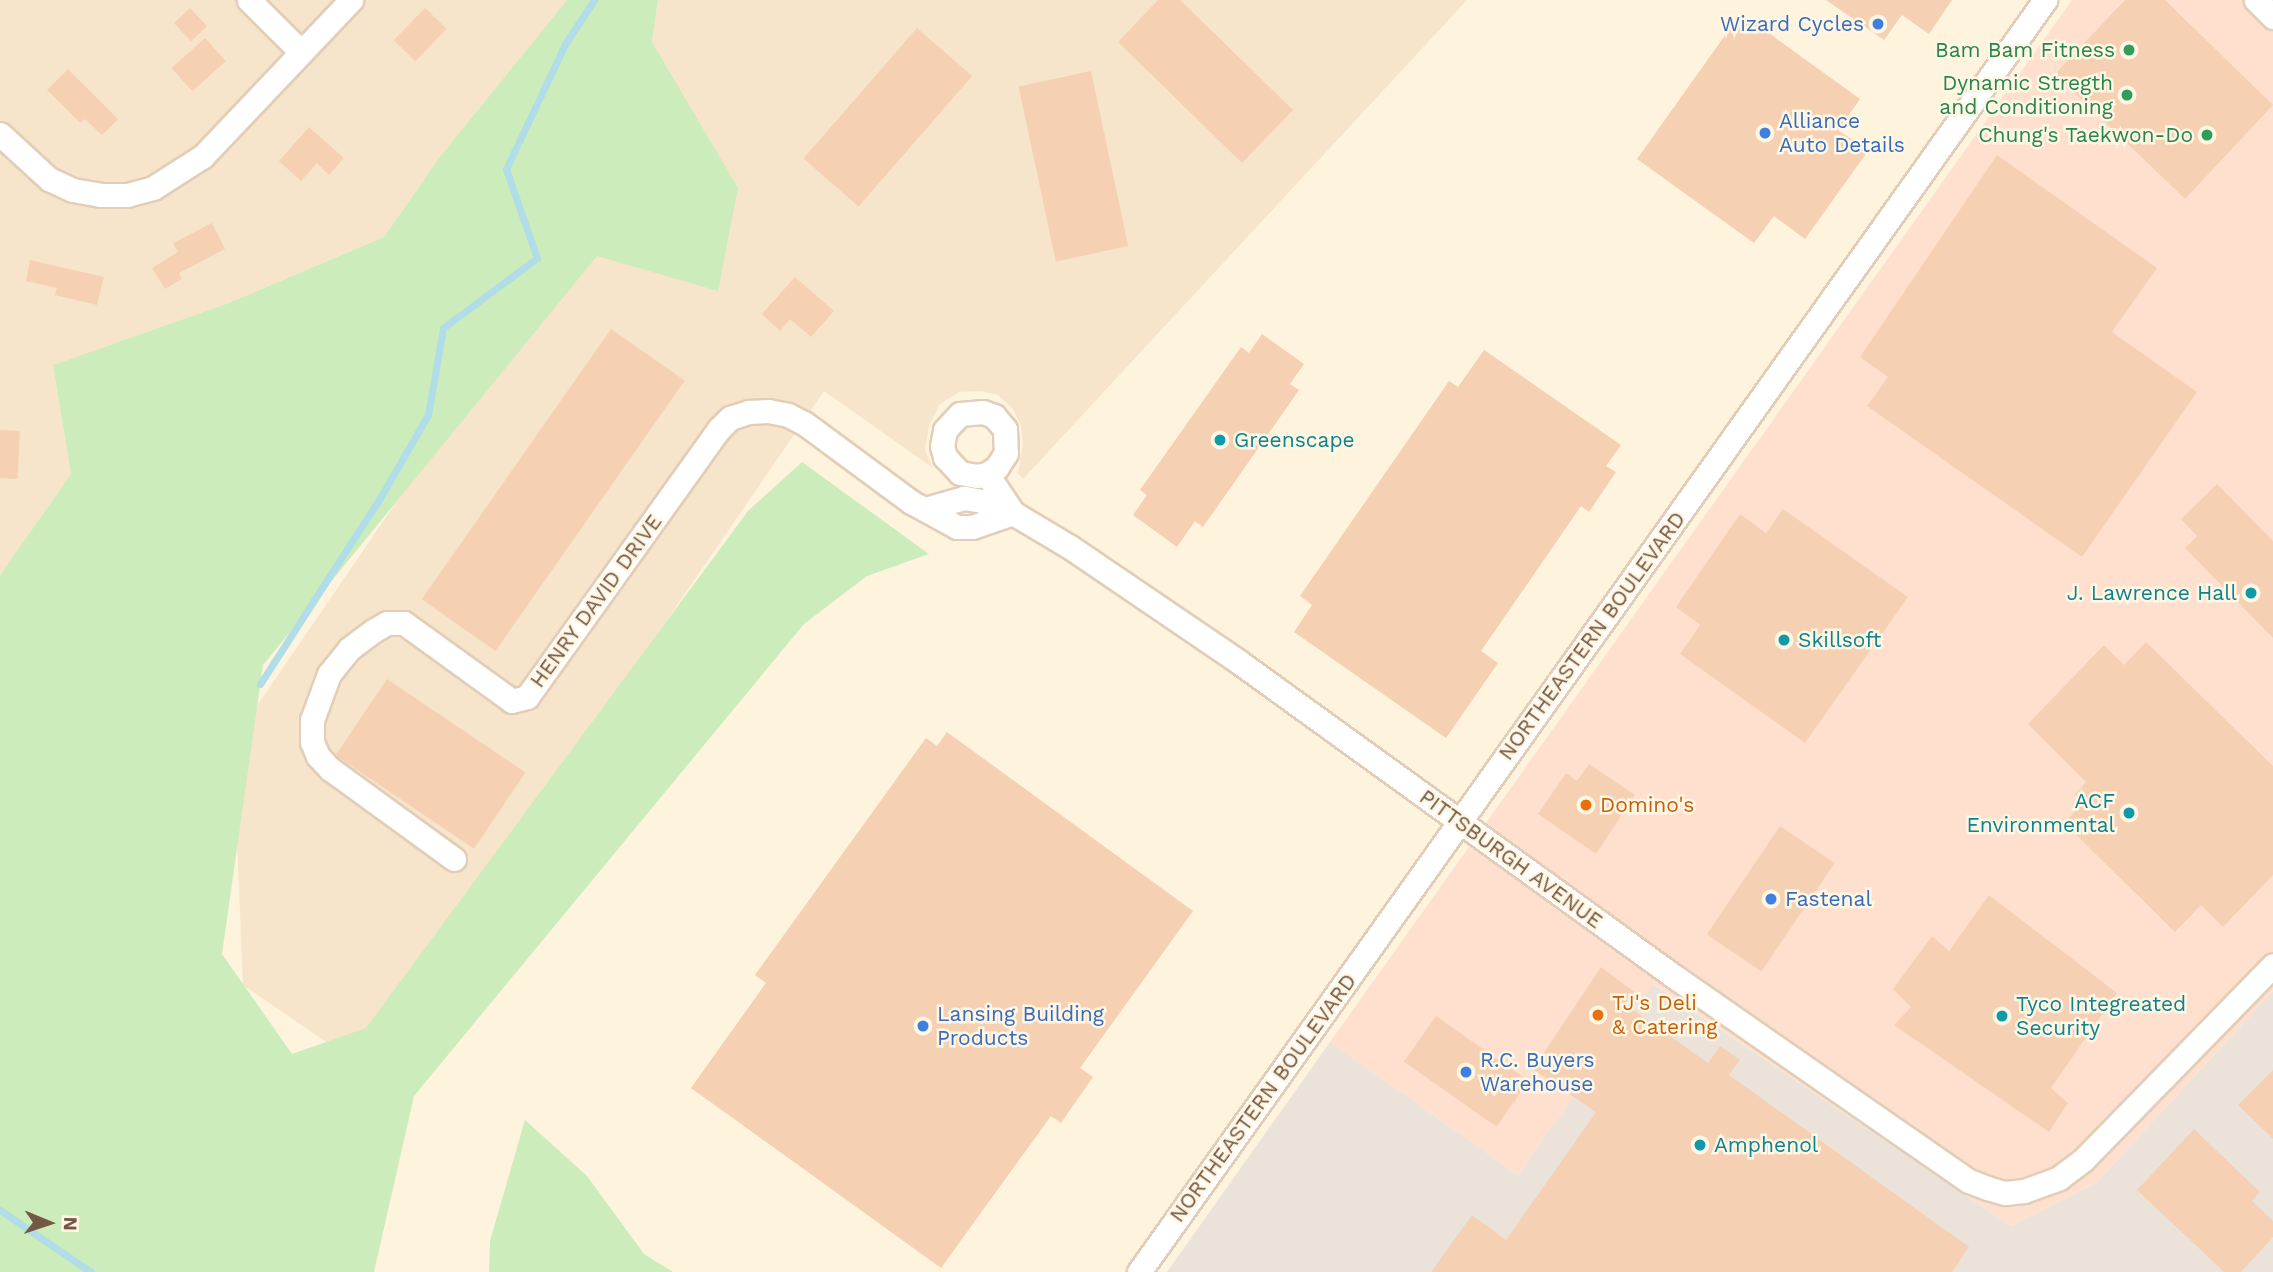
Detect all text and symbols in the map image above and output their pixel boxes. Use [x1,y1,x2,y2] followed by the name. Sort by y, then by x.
[1720,11,1864,37] place label: Wizard Cycles
[1870,16,1886,32] marker: Wizard Cycles
[1935,37,2115,63] place label: Bam Bam Fitness
[2121,42,2137,58] marker: Bam Bam Fitness
[1939,70,2113,120] place label: Dynamic Stregth and Conditioning
[2119,87,2135,103] marker: Dynamic Stregth and Conditioning
[1779,108,1905,158] place label: Alliance Auto Details
[1978,122,2193,148] place label: Chung's Taekwon-Do
[1757,125,1773,141] marker: Alliance Auto Details
[2199,127,2215,143] marker: Chung's Taekwon-Do
[1234,427,1355,453] place label: Greenscape
[1212,432,1228,448] marker: Greenscape
[1493,507,1691,765] street label: NORTHEASTERN BOULEVARD
[524,509,668,693] street label: HENRY DAVID DRIVE
[2067,580,2237,606] place label: J. Lawrence Hall
[2243,585,2259,601] marker: J. Lawrence Hall
[1798,627,1881,653] place label: Skillsoft
[1776,632,1792,648] marker: Skillsoft
[1414,784,1608,934] street label: PITTSBURGH AVENUE
[1966,788,2115,838] place label: ACF Environmental
[1600,792,1694,818] place label: Domino's
[1578,797,1594,813] marker: Domino's
[2121,805,2137,821] marker: ACF Environmental
[1785,886,1872,912] place label: Fastenal
[1763,891,1779,907] marker: Fastenal
[1164,969,1362,1227] street label: NORTHEASTERN BOULEVARD
[1612,990,1717,1040] place label: TJ's Deli & Catering
[2016,991,2186,1041] place label: Tyco Integreated Security
[937,1001,1104,1051] place label: Lansing Building Products
[1590,1007,1606,1023] marker: TJ's Deli & Catering
[1994,1008,2010,1024] marker: Tyco Integreated Security
[915,1018,931,1034] marker: Lansing Building Products
[1480,1047,1595,1097] place label: R.C. Buyers Warehouse
[1458,1064,1474,1080] marker: R.C. Buyers Warehouse
[1714,1132,1818,1158] place label: Amphenol
[1692,1137,1708,1153] marker: Amphenol
[14,1188,84,1258] north arrow
[59,1216,82,1231] text: N

